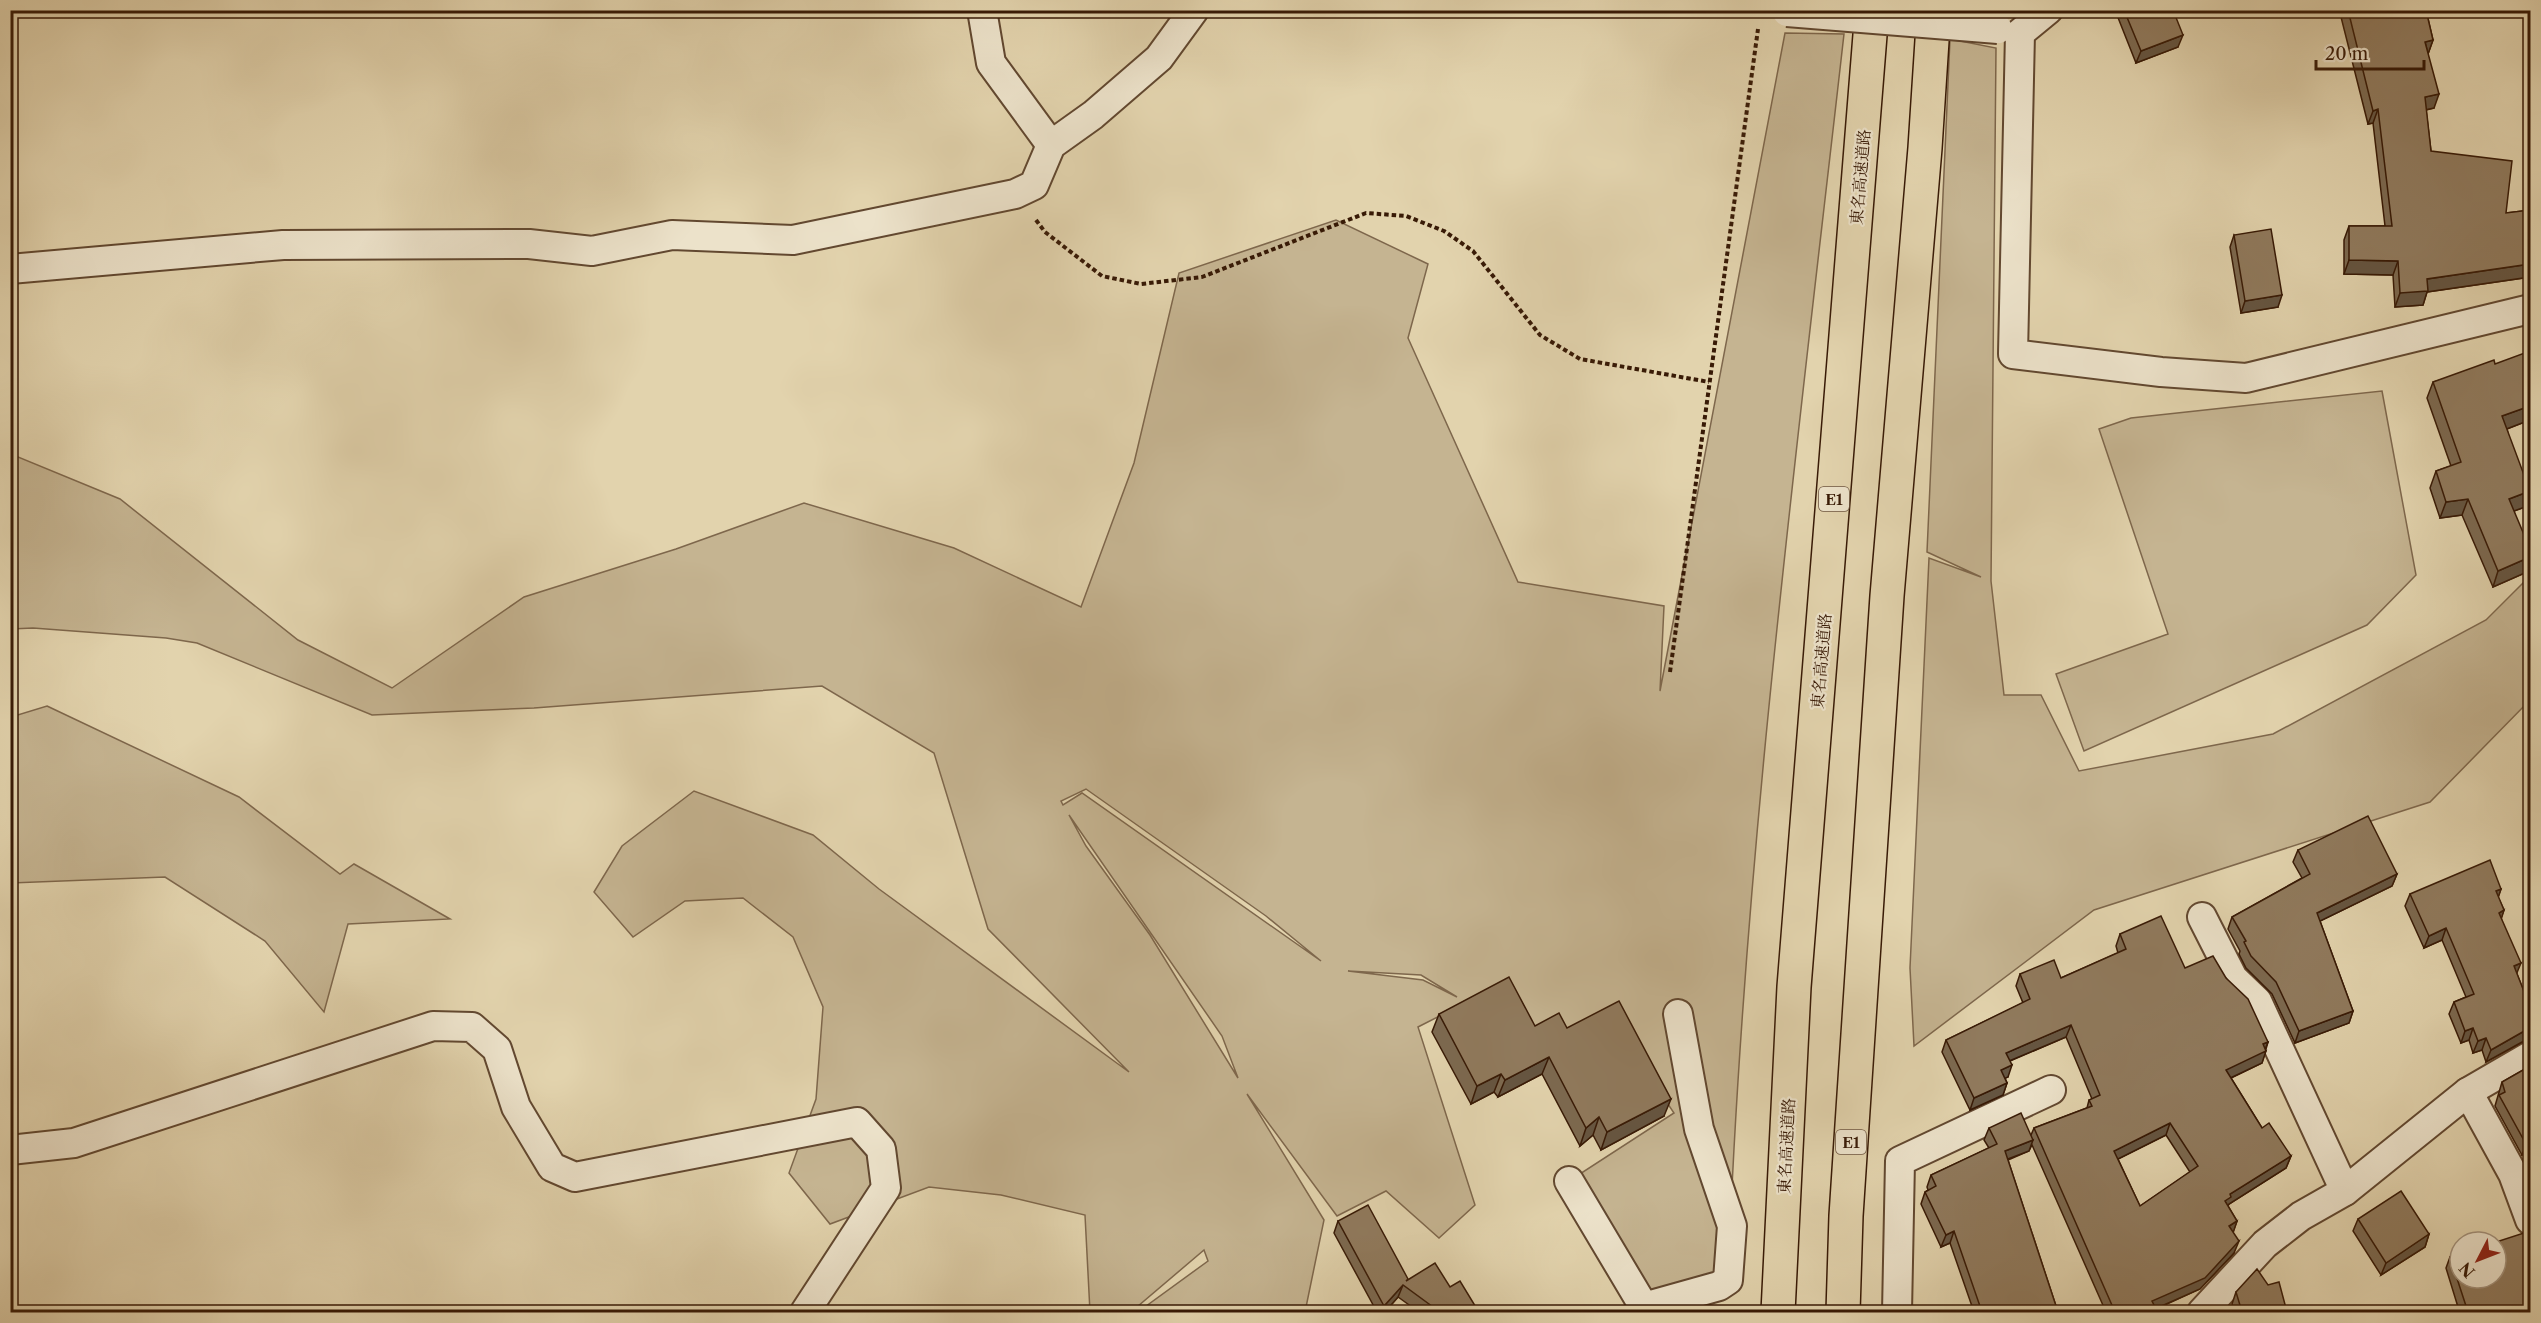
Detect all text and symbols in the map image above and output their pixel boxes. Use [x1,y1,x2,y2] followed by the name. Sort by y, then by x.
[2316,33,2424,71] scale bar
[2325,43,2369,65] text: 20 m
[1846,128,1874,226] street label: 東名高速道路
[1819,487,1849,511] road number: E1
[1807,612,1835,710] street label: 東名高速道路
[1774,1098,1798,1194] street label: 東名高速道路
[1836,1130,1866,1154] road number: E1
[2448,1230,2508,1290] north arrow
[2455,1258,2479,1282] text: N

